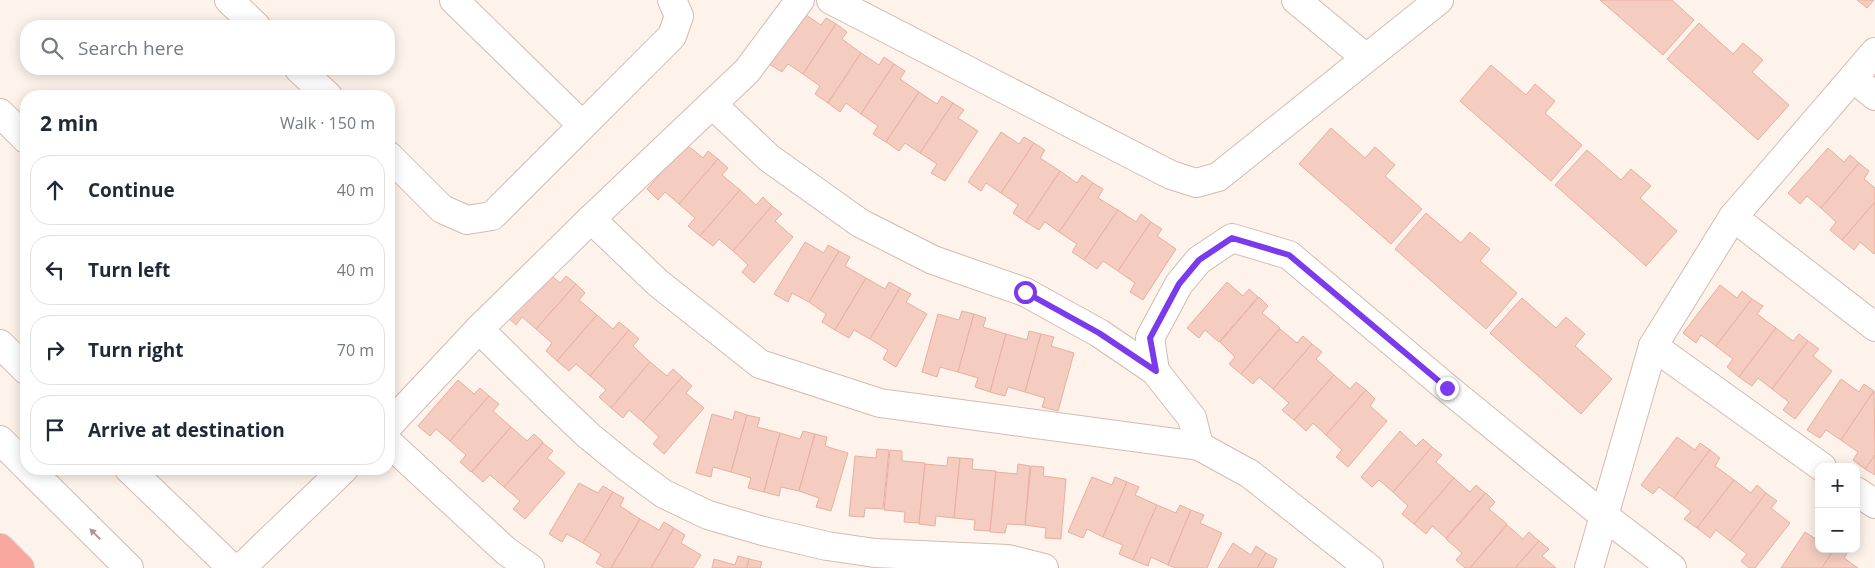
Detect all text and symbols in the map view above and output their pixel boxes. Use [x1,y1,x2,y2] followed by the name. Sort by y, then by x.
[20,20,395,75] search box
[38,34,66,62] icon: search
[78,35,184,61] text: Search here
[40,109,98,137] text: 2 min
[280,112,375,134] text: Walk · 150 m
[41,176,69,204] icon: ahead
[88,177,175,203] text: Continue
[337,179,374,201] text: 40 m
[41,256,69,284] icon: left
[88,257,170,283] text: Turn left
[337,259,374,281] text: 40 m
[1014,281,1037,304] route start
[41,336,69,364] icon: right
[88,337,183,363] text: Turn right
[337,339,374,361] text: 70 m
[1436,377,1459,400] route end
[41,416,69,444] icon: arrive
[88,417,285,443] text: Arrive at destination
[1815,463,1860,553] map controls
[1815,463,1860,508] button: +
[1815,508,1860,553] button: −
[89,528,101,540] one-way arrow

